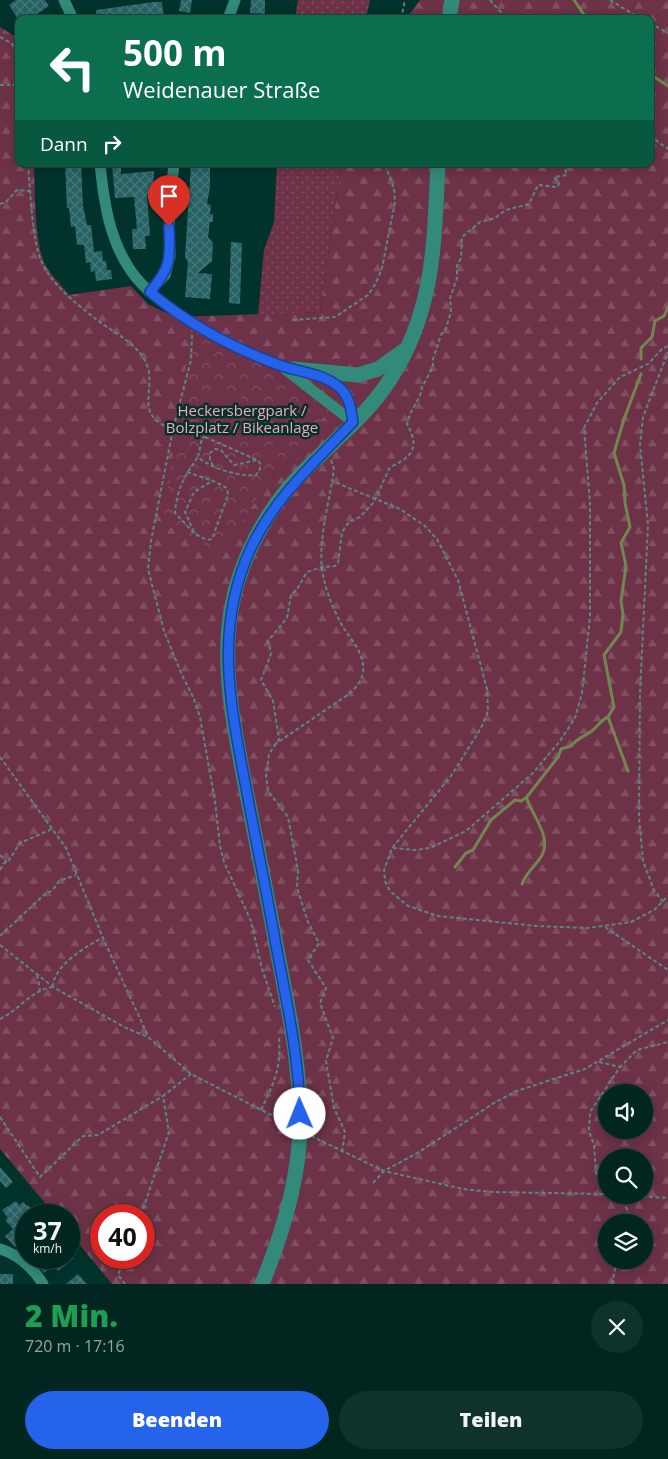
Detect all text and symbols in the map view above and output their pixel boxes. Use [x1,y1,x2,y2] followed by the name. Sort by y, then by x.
[123,29,227,76] text: 500 m
[40,35,105,100] icon: left
[123,74,320,104] text: Weidenauer Straße
[98,130,126,158] icon: right
[40,131,88,157] text: Dann
[148,175,190,226] pin
[155,182,183,210] icon: arrive
[166,400,318,437] park label: Heckersbergpark / Bolzplatz / Bikeanlage
[598,1084,653,1269] map controls
[598,1084,653,1139] button: sound
[273,1087,325,1139] position arrow
[598,1149,653,1204] button: search
[90,1204,155,1269] speed limit sign: 40
[33,1213,62,1247] text: 37
[598,1214,653,1269] button: layers
[33,1240,62,1257] text: km/h
[25,1295,118,1336] text: 2 Min.
[591,1301,643,1353] button: close
[25,1335,125,1357] text: 720 m · 17:16
[25,1391,329,1449] button: Beenden
[339,1391,643,1449] button: Teilen

